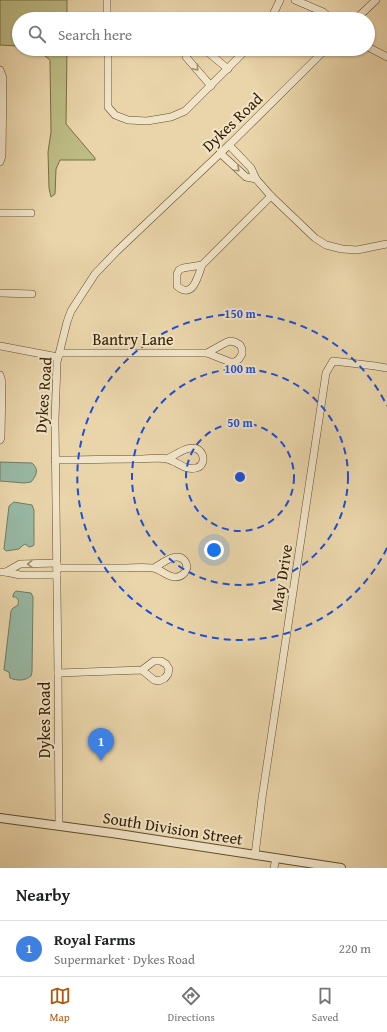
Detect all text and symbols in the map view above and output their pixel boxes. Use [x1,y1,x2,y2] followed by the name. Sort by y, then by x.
[12,12,375,56] search box
[26,23,48,45] icon: search
[58,24,132,45] text: Search here
[192,63,199,71] one-way arrow
[196,87,268,157] street label: Dykes Road
[232,164,240,171] one-way arrow
[224,305,257,322] text: 150 m
[92,327,174,351] street label: Bantry Lane
[28,356,58,434] street label: Dykes Road
[224,360,257,377] text: 100 m
[227,414,253,431] text: 50 m
[233,470,247,484] centre of rings
[204,540,224,560] your location
[264,543,298,613] street label: May Drive
[27,560,33,568] one-way arrow
[32,681,56,758] street label: Dykes Road
[88,728,114,761] pin: 1
[101,805,245,851] street label: South Division Street
[16,882,70,907] text: Nearby
[54,929,135,950] text: Royal Farms
[26,939,32,958] text: 1
[339,939,371,958] text: 220 m
[54,950,195,969] text: Supermarket · Dykes Road
[49,985,71,1025] tab: Map
[168,985,215,1025] tab: Directions
[312,985,338,1025] tab: Saved

